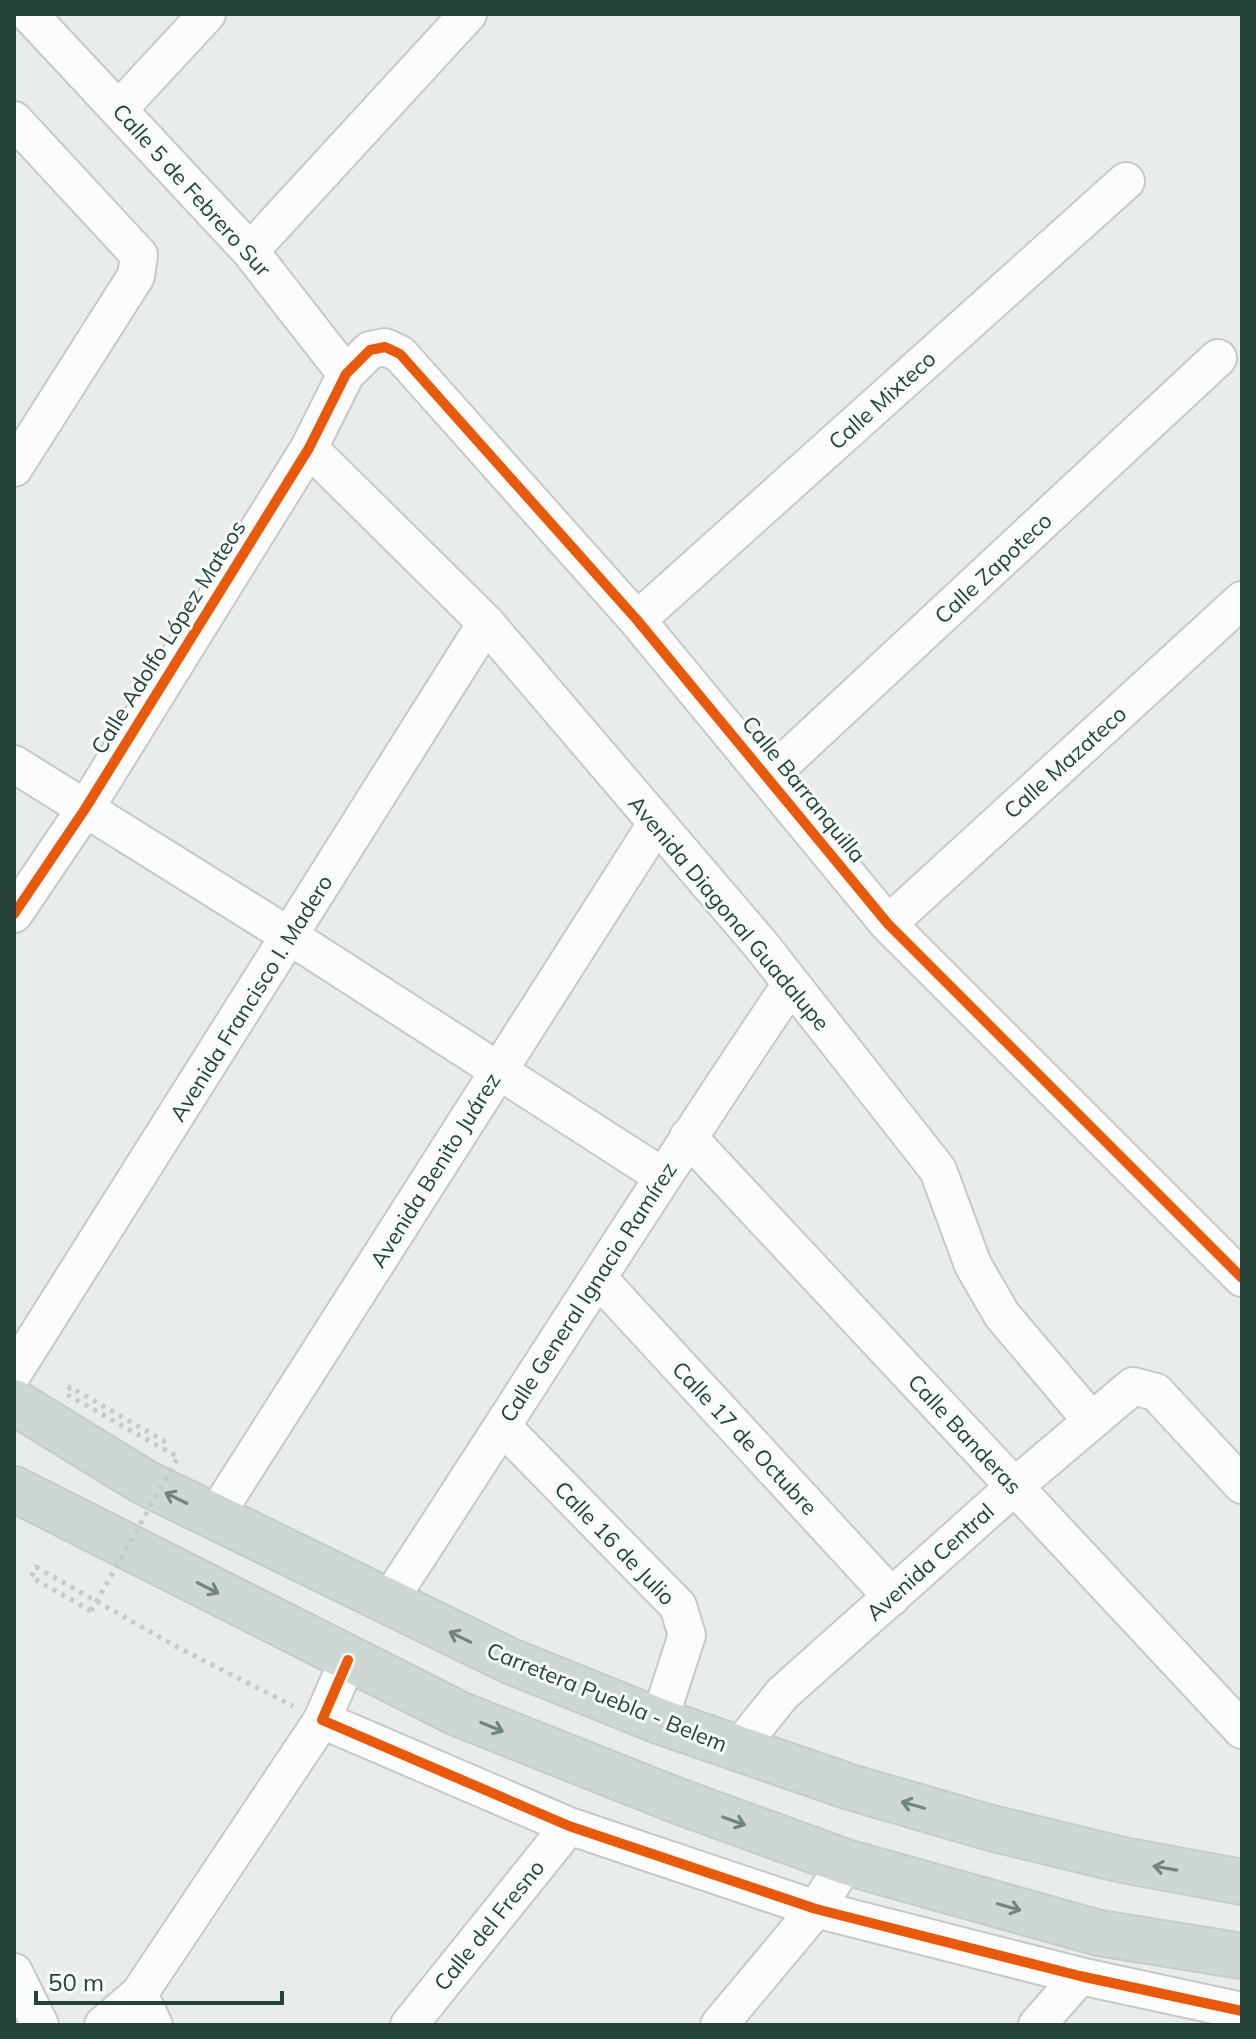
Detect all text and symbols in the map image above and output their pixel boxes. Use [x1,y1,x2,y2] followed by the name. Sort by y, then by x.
[107,98,277,282] street label: Calle 5 de Febrero Sur
[823,345,941,455] street label: Calle Mixteco
[928,506,1058,630] street label: Calle Zapoteco
[84,515,252,759] street label: Calle Adolfo López Mateos
[998,700,1132,824] street label: Calle Mazateco
[736,710,872,868] street label: Calle Barranquilla
[622,790,836,1036] street label: Avenida Diagonal Guadalupe
[163,869,339,1127] street label: Avenida Francisco I. Madero
[364,1067,506,1273] street label: Avenida Benito Juárez
[493,1157,683,1427] street label: Calle General Ignacio Ramírez
[666,1355,824,1521] street label: Calle 17 de Octubre
[902,1368,1028,1500] street label: Calle Banderas
[549,1475,681,1611] street label: Calle 16 de Julio
[165,1489,189,1505] one-way arrow
[860,1497,1000,1627] street label: Avenida Central
[196,1580,220,1596] one-way arrow
[448,1629,472,1644] one-way arrow
[483,1636,731,1758] street label: Carretera Puebla - Belem
[479,1721,504,1735] one-way arrow
[901,1797,927,1812] one-way arrow
[721,1815,746,1829] one-way arrow
[428,1854,550,1996] street label: Calle del Fresno
[1153,1859,1178,1874] one-way arrow
[996,1901,1021,1915] one-way arrow
[36,1955,282,2005] scale bar
[48,1967,104,1997] text: 50 m

